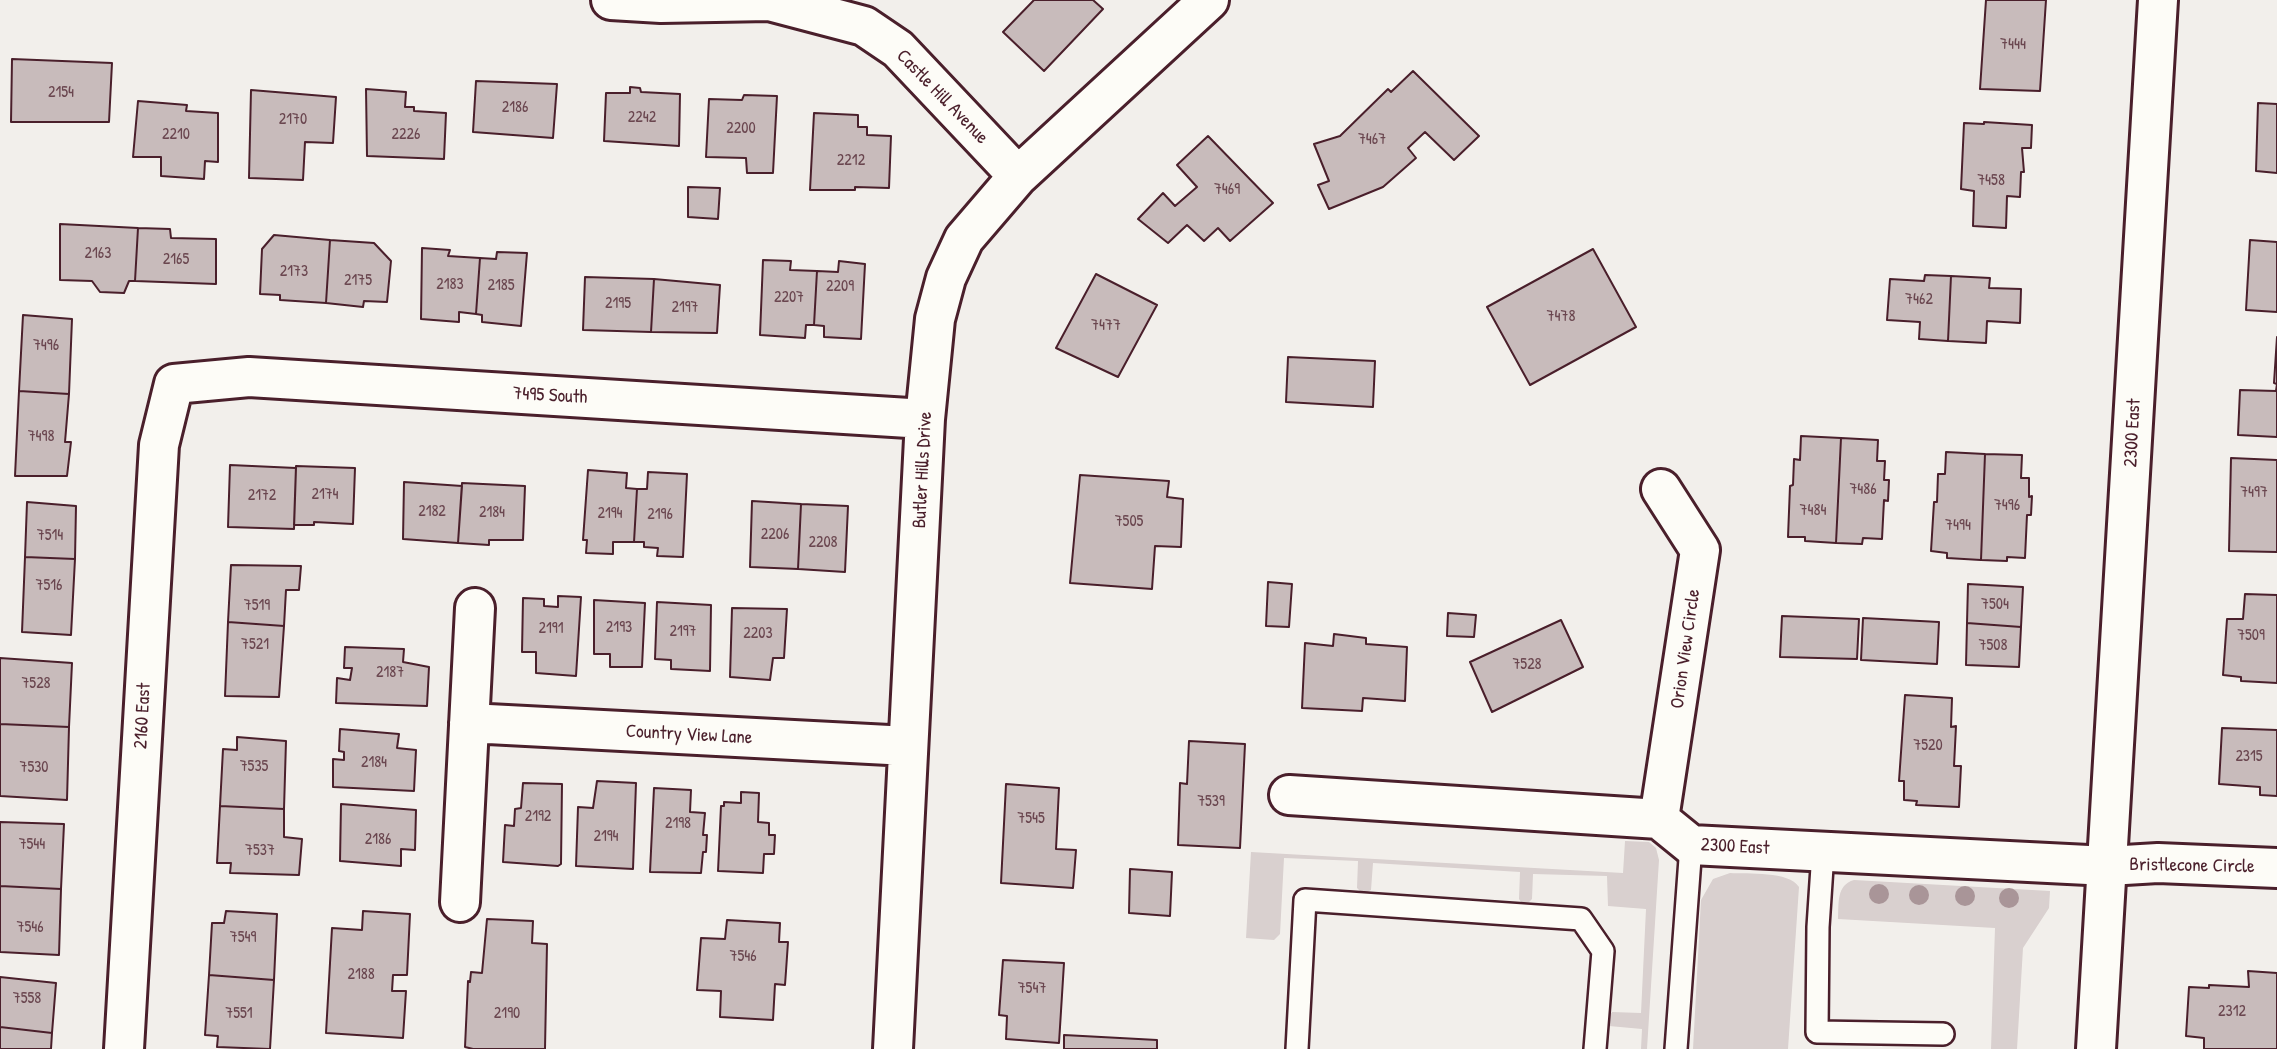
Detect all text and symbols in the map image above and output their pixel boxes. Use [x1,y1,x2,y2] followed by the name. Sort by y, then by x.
[2000,35,2026,55] house number: 7444
[891,45,993,149] street label: Castle Hill Avenue
[48,83,74,103] house number: 2154
[502,98,528,118] house number: 2186
[628,108,656,128] house number: 2242
[279,110,307,130] house number: 2170
[726,119,756,139] house number: 2200
[162,125,190,145] house number: 2210
[392,125,420,145] house number: 2226
[1358,130,1386,150] house number: 7467
[837,151,865,171] house number: 2212
[1977,171,2005,191] house number: 7458
[1214,180,1240,200] house number: 7469
[85,244,111,264] house number: 2163
[163,250,189,270] house number: 2165
[280,262,308,282] house number: 2173
[344,271,372,291] house number: 2175
[436,275,464,295] house number: 2183
[488,276,514,296] house number: 2185
[826,277,854,297] house number: 2209
[774,288,804,308] house number: 2207
[1905,290,1933,310] house number: 7462
[605,294,631,314] house number: 2195
[671,298,699,318] house number: 2197
[1547,307,1575,327] house number: 7478
[1091,316,1121,336] house number: 7477
[33,336,59,356] house number: 7496
[512,383,588,409] street label: 7495 South
[2120,398,2146,468] street label: 2300 East
[909,411,937,529] street label: Butler Hills Drive
[28,427,54,447] house number: 7498
[1849,480,1877,500] house number: 7486
[2240,483,2268,503] house number: 7497
[311,485,339,505] house number: 2174
[248,486,276,506] house number: 2172
[1994,496,2020,516] house number: 7496
[1800,501,1826,521] house number: 7484
[418,502,446,522] house number: 2182
[479,503,505,523] house number: 2184
[597,504,623,524] house number: 2194
[647,505,673,525] house number: 2196
[1115,512,1143,532] house number: 7505
[1945,516,1971,536] house number: 7494
[761,525,789,545] house number: 2206
[37,526,63,546] house number: 7514
[808,533,838,553] house number: 2208
[36,576,62,596] house number: 7516
[1666,588,1706,710] street label: Orion View Circle
[1981,595,2009,615] house number: 7504
[244,596,270,616] house number: 7519
[606,618,632,638] house number: 2193
[539,619,563,639] house number: 2191
[669,622,697,642] house number: 2197
[743,624,773,644] house number: 2203
[2237,626,2265,646] house number: 7509
[241,635,269,655] house number: 7521
[1979,636,2007,656] house number: 7508
[1512,655,1542,675] house number: 7528
[376,663,404,683] house number: 2187
[21,674,51,694] house number: 7528
[130,682,156,750] street label: 2160 East
[625,720,753,750] street label: Country View Lane
[1913,736,1943,756] house number: 7520
[2235,747,2263,767] house number: 2315
[361,753,387,773] house number: 2184
[240,757,268,777] house number: 7535
[19,758,49,778] house number: 7530
[1197,792,1225,812] house number: 7539
[525,807,551,827] house number: 2192
[1017,809,1045,829] house number: 7545
[665,814,691,834] house number: 2198
[593,827,619,847] house number: 2194
[365,830,391,850] house number: 2186
[1700,834,1770,860] street label: 2300 East
[19,835,45,855] house number: 7544
[245,841,275,861] house number: 7537
[2129,854,2255,878] street label: Bristlecone Circle
[16,918,44,938] house number: 7546
[230,928,256,948] house number: 7549
[729,947,757,967] house number: 7546
[347,965,375,985] house number: 2188
[1018,979,1046,999] house number: 7547
[13,989,41,1009] house number: 7558
[2218,1002,2246,1022] house number: 2312
[225,1004,253,1024] house number: 7551
[494,1004,520,1024] house number: 2190

